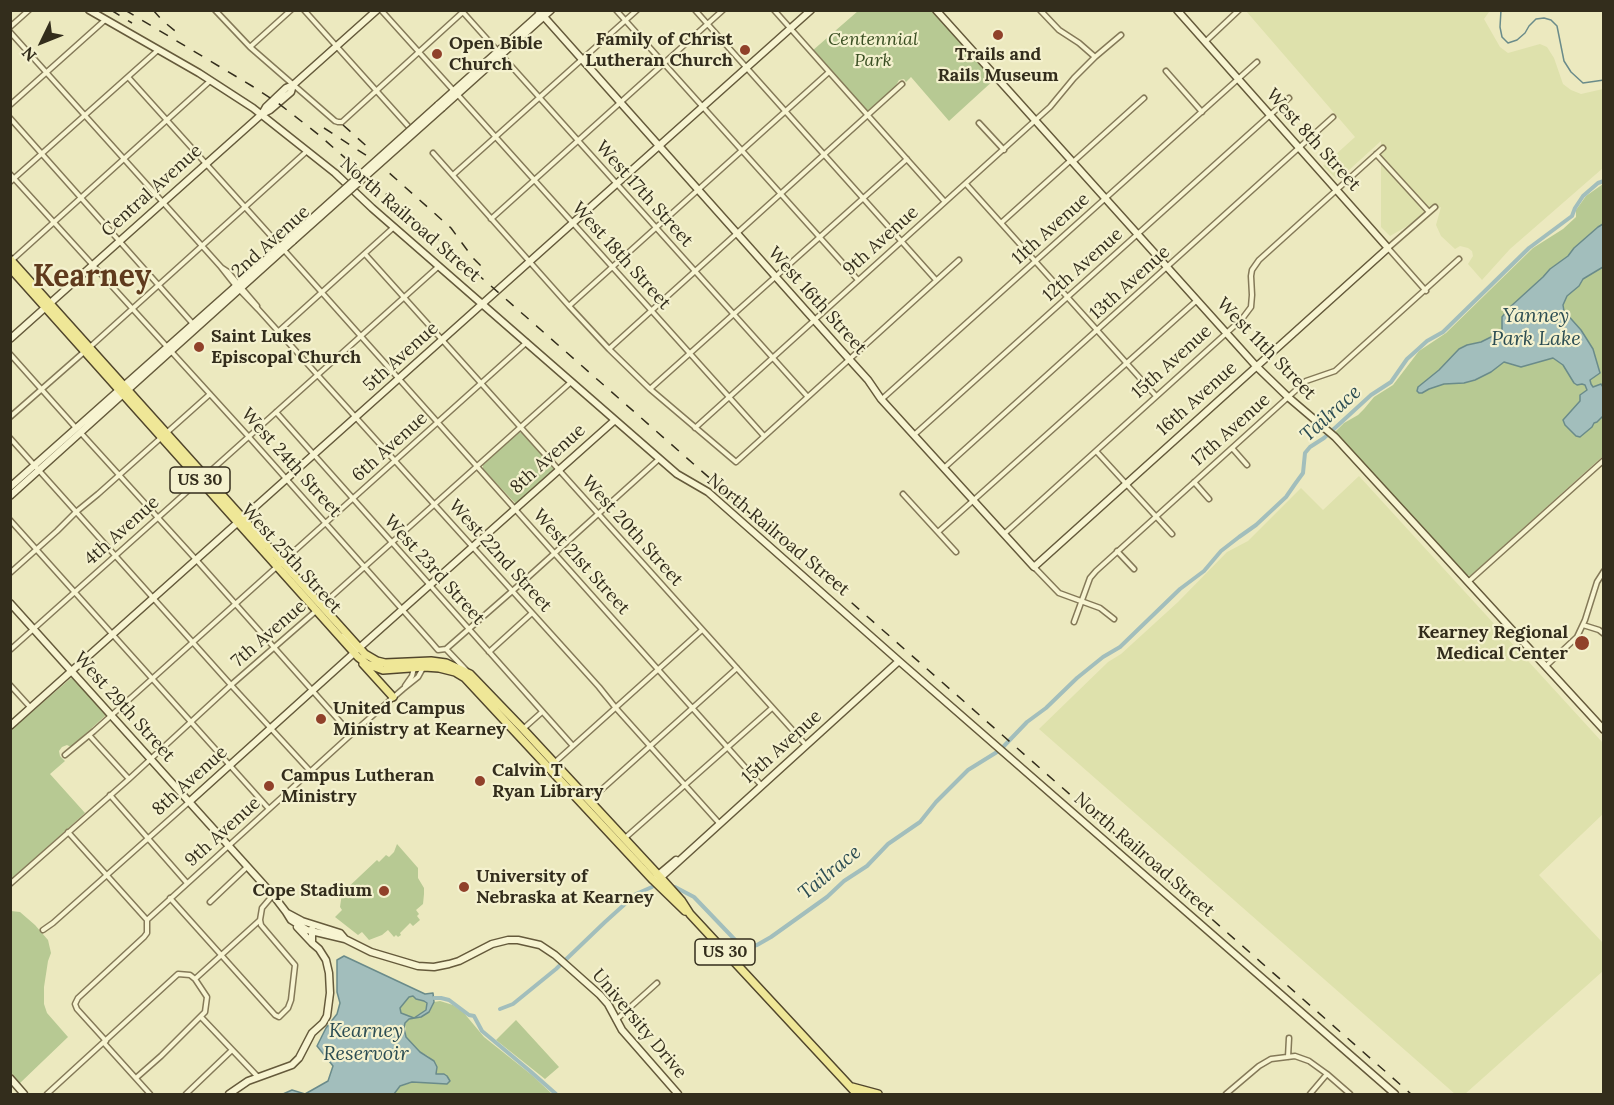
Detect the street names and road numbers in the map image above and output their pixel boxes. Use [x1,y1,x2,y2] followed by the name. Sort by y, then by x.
[1261,84,1365,196] street label: West 8th Street
[591,136,697,252] street label: West 17th Street
[97,140,207,242] street label: Central Avenue
[335,153,485,287] street label: North Railroad Street
[1008,189,1094,269] street label: 11th Avenue
[567,198,675,314] street label: West 18th Street
[228,201,314,283] street label: 2nd Avenue
[839,202,923,280] street label: 9th Avenue
[1039,224,1127,306] street label: 12th Avenue
[1086,241,1174,325] street label: 13th Avenue
[763,243,871,359] street label: West 16th Street
[1212,293,1320,405] street label: West 11th Street
[359,318,443,396] street label: 5th Avenue
[1128,321,1216,403] street label: 15th Avenue
[1152,357,1242,441] street label: 16th Avenue
[1187,389,1275,471] street label: 17th Avenue
[236,404,346,522] street label: West 24th Street
[348,408,432,486] street label: 6th Avenue
[506,420,590,498] street label: 8th Avenue
[170,467,230,493] road number: US 30
[702,469,854,601] street label: North Railroad Street
[577,471,687,591] street label: West 20th Street
[80,492,164,570] street label: 4th Avenue
[444,495,556,617] street label: West 22nd Street
[236,500,346,618] street label: West 25th Street
[528,505,634,619] street label: West 21st Street
[379,511,489,629] street label: West 23rd Street
[227,596,311,672] street label: 7th Avenue
[69,648,179,766] street label: West 29th Street
[738,706,826,788] street label: 15th Avenue
[148,742,232,820] street label: 8th Avenue
[1069,788,1219,922] street label: North Railroad Street
[181,793,265,871] street label: 9th Avenue
[695,939,755,965] road number: US 30
[587,965,691,1083] street label: University Drive

